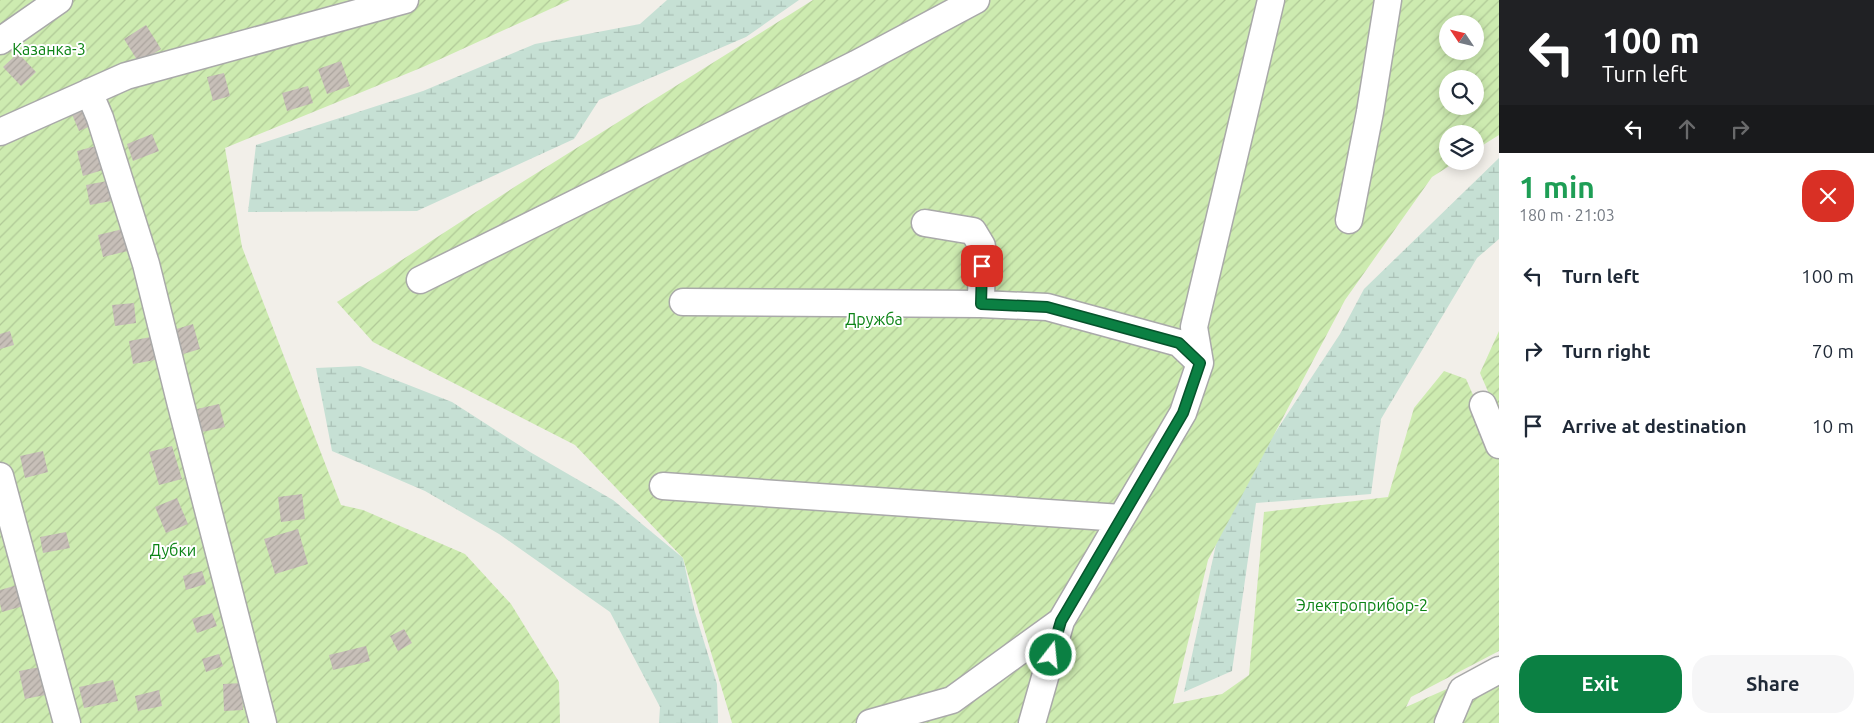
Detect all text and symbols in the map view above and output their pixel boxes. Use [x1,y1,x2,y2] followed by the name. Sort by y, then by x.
[1439,15,1484,60] north arrow
[1439,15,1484,170] map controls
[1519,20,1584,85] icon: left
[1602,20,1700,60] text: 100 m
[12,40,86,58] park label: Казанка-3
[1602,61,1687,86] text: Turn left
[1439,70,1484,115] button: search
[1620,115,1648,143] icon: left
[1673,115,1701,143] icon: ahead
[1726,115,1754,143] icon: right
[1439,125,1484,170] button: layers
[1519,170,1595,204] text: 1 min
[1802,170,1854,222] button: close
[1519,206,1615,224] text: 180 m · 21:03
[961,245,1003,287] pin
[968,252,996,280] icon: arrive
[1519,262,1547,290] icon: left
[1562,265,1640,287] text: Turn left
[1801,265,1854,287] text: 100 m
[845,310,903,328] park label: Дружба
[1519,337,1547,365] icon: right
[1562,340,1650,362] text: Turn right
[1812,340,1854,362] text: 70 m
[1519,412,1547,440] icon: arrive
[1562,415,1747,437] text: Arrive at destination
[1812,415,1854,437] text: 10 m
[150,541,196,559] park label: Дубки
[1296,596,1428,614] park label: Электроприбор-2
[1024,628,1076,680] position arrow
[1519,655,1682,713] button: Exit
[1692,655,1854,713] button: Share

